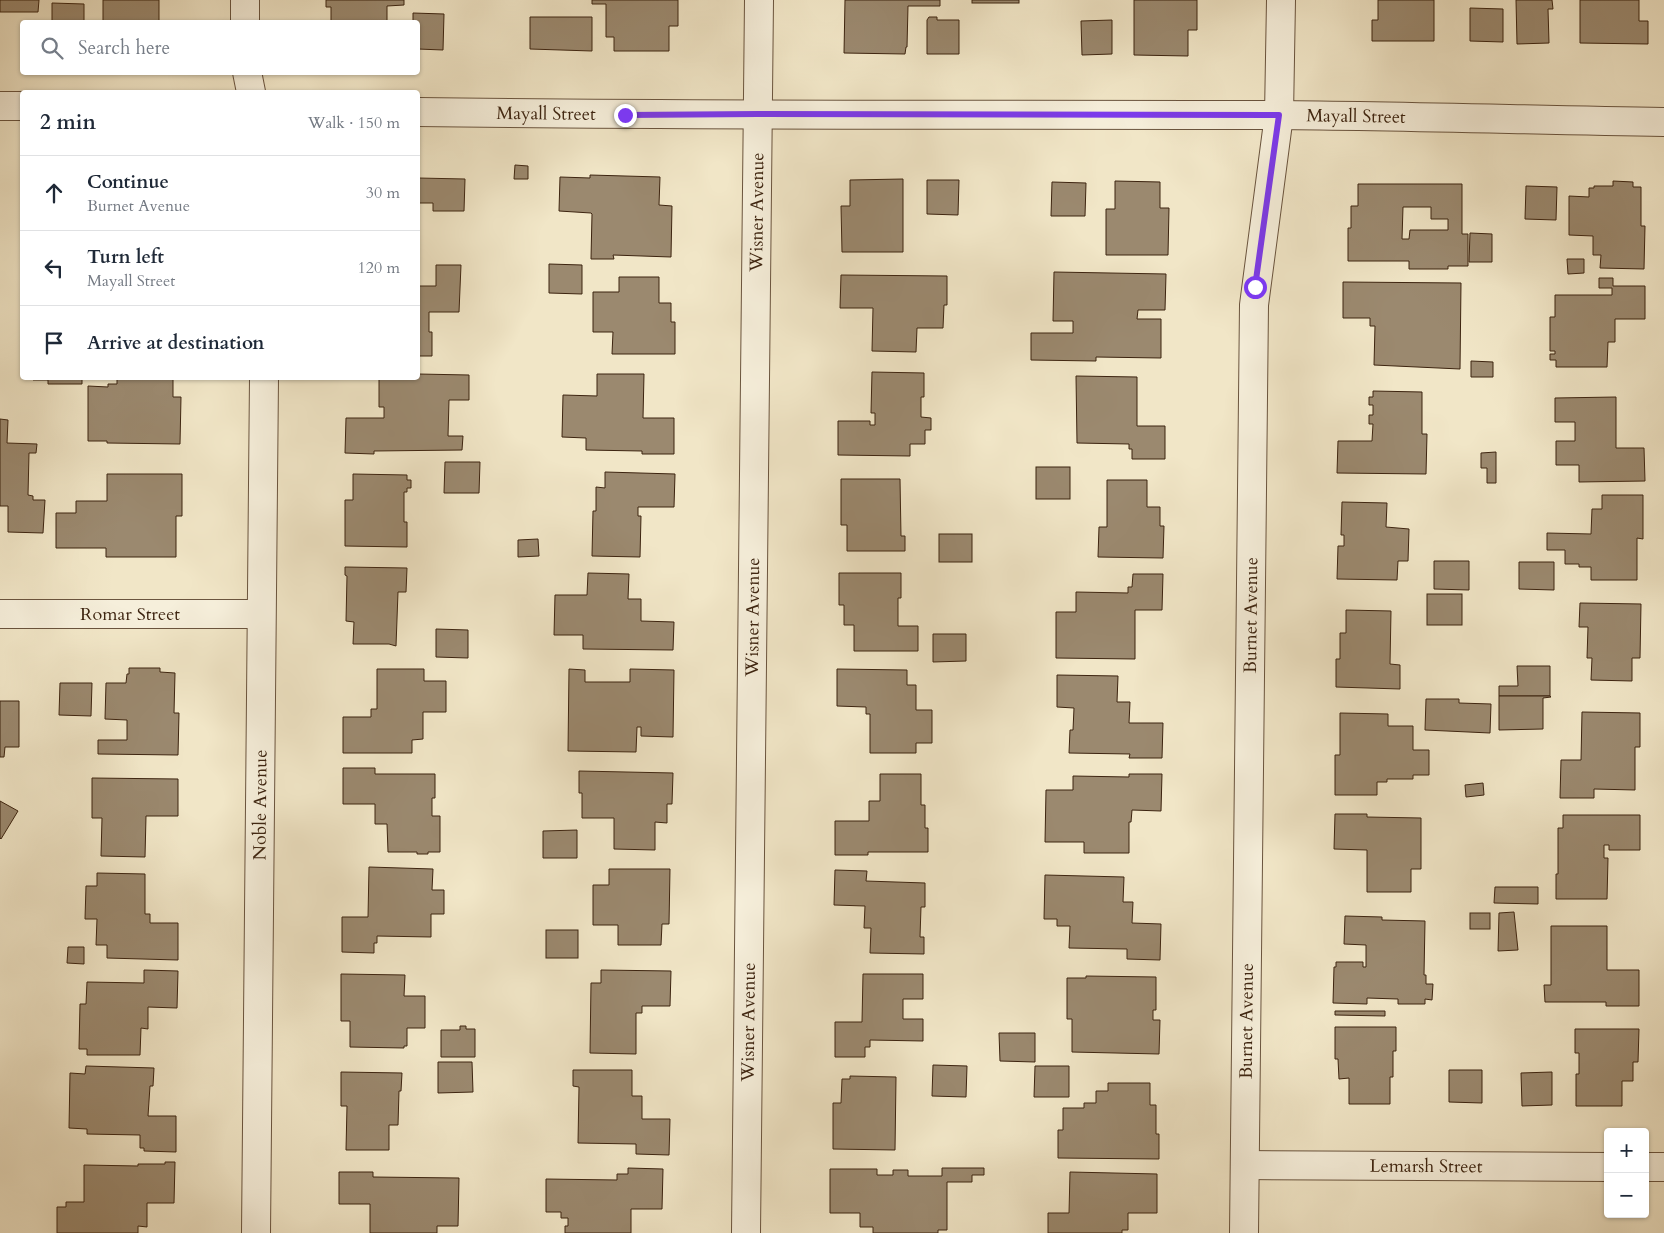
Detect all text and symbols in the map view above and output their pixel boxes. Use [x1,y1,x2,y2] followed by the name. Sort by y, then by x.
[20,20,420,75] search box
[38,34,66,62] icon: search
[78,35,170,61] text: Search here
[496,101,596,127] street label: Mayall Street
[1306,103,1406,130] street label: Mayall Street
[614,104,637,127] route end
[40,108,96,137] text: 2 min
[308,112,400,134] text: Walk · 150 m
[744,152,770,273] street label: Wisner Avenue
[87,169,169,195] text: Continue
[40,179,68,207] icon: ahead
[366,182,400,204] text: 30 m
[87,195,190,217] text: Burnet Avenue
[87,244,164,270] text: Turn left
[40,254,68,282] icon: left
[358,257,400,279] text: 120 m
[87,270,175,292] text: Mayall Street
[1244,276,1267,299] route start
[40,329,68,357] icon: arrive
[87,330,264,356] text: Arrive at destination
[740,557,766,678] street label: Wisner Avenue
[1238,557,1264,673] street label: Burnet Avenue
[80,602,180,627] street label: Romar Street
[247,750,274,861] street label: Noble Avenue
[736,962,762,1083] street label: Wisner Avenue
[1234,963,1260,1079] street label: Burnet Avenue
[1604,1128,1649,1218] map controls
[1604,1128,1649,1173] button: +
[1370,1154,1483,1179] street label: Lemarsh Street
[1604,1173,1649,1218] button: −

